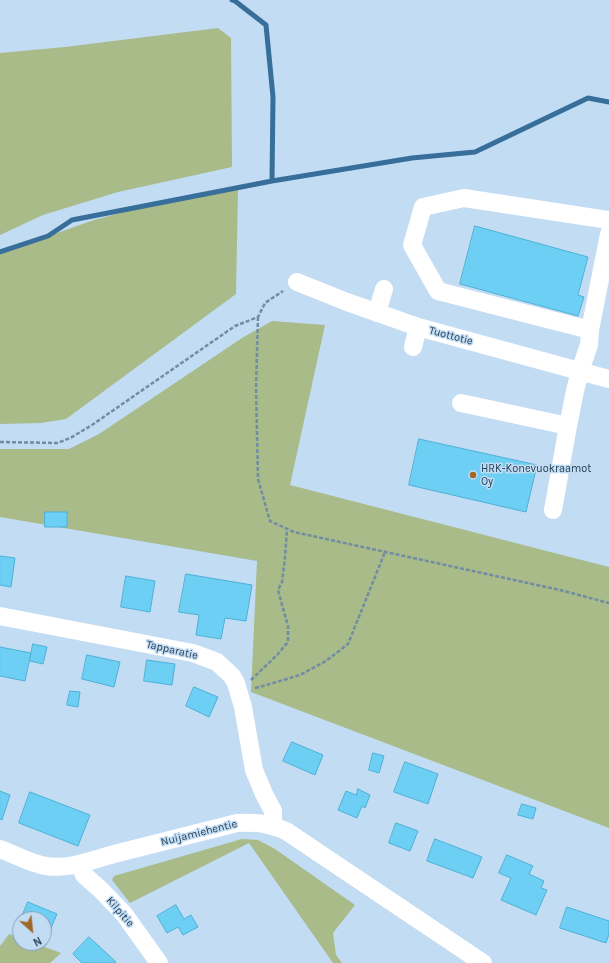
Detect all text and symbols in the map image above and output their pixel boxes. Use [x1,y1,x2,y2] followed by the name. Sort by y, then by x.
[428,324,474,348] street label: Tuottotie
[481,462,592,488] place label: HRK-Konevuokraamot Oy
[468,470,478,480] marker: HRK-Konevuokraamot Oy
[145,638,199,662] street label: Tapparatie
[159,817,239,849] street label: Nuijamiehentie
[103,894,137,930] street label: Kilpitie
[12,911,52,951] north arrow
[31,934,44,949] text: N

